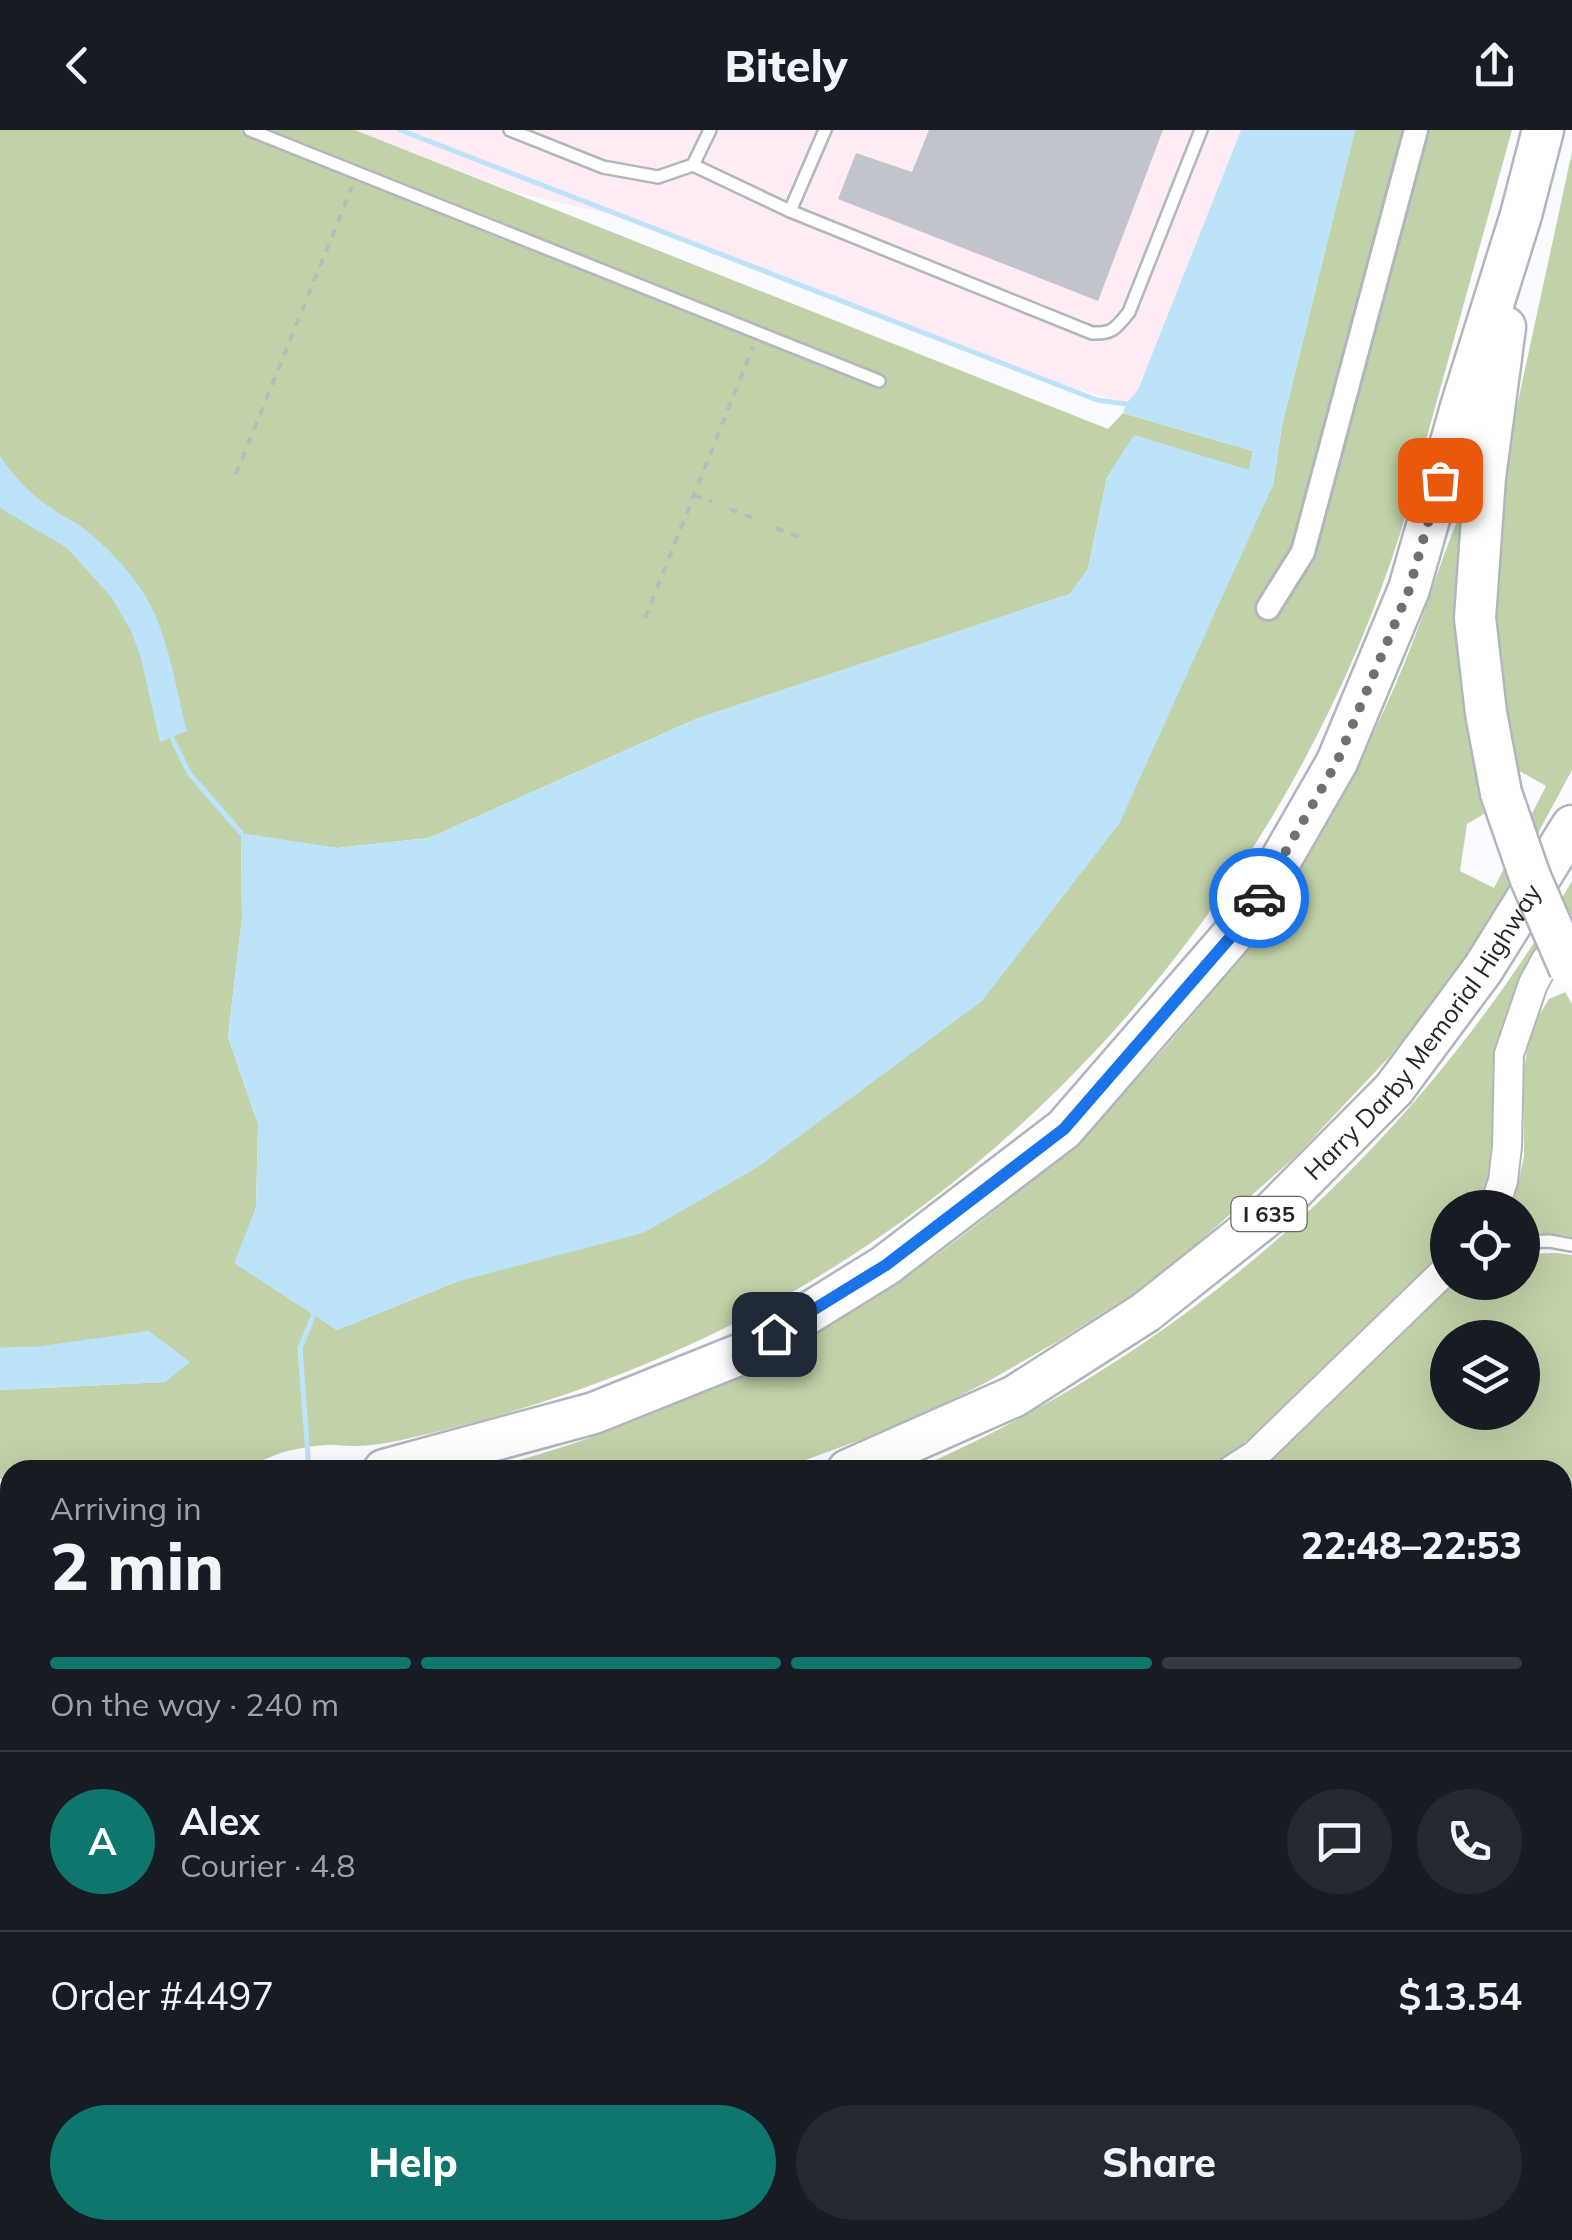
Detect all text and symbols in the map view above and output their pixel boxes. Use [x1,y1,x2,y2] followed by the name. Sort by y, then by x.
[724,37,848,93] text: Bitely
[50,38,105,93] icon: back
[1467,38,1522,93] icon: share
[1398,438,1483,523] pin
[1413,453,1468,508] icon: bag
[1209,848,1309,948] courier
[1232,871,1287,926] icon: car
[1297,878,1547,1186] street label: Harry Darby Memorial Highway
[1430,1190,1540,1430] map controls
[1430,1190,1540,1300] button: locate
[1232,1197,1306,1231] road number: I 635
[732,1292,817,1377] pin
[747,1307,802,1362] icon: home
[1430,1320,1540,1430] button: layers
[50,1488,202,1528] text: Arriving in
[1301,1521,1522,1569] text: 22:48–22:53
[50,1525,224,1606] text: 2 min
[50,1684,339,1724] text: On the way · 240 m
[1287,1789,1392,1894] button: chat
[1417,1789,1522,1894] button: phone
[180,1797,260,1845] text: Alex
[88,1817,117,1865] text: A
[180,1845,356,1885] text: Courier · 4.8
[50,1972,274,2020] text: Order #4497
[1399,1972,1522,2020] text: $13.54
[50,2105,776,2220] button: Help
[796,2105,1522,2220] button: Share

